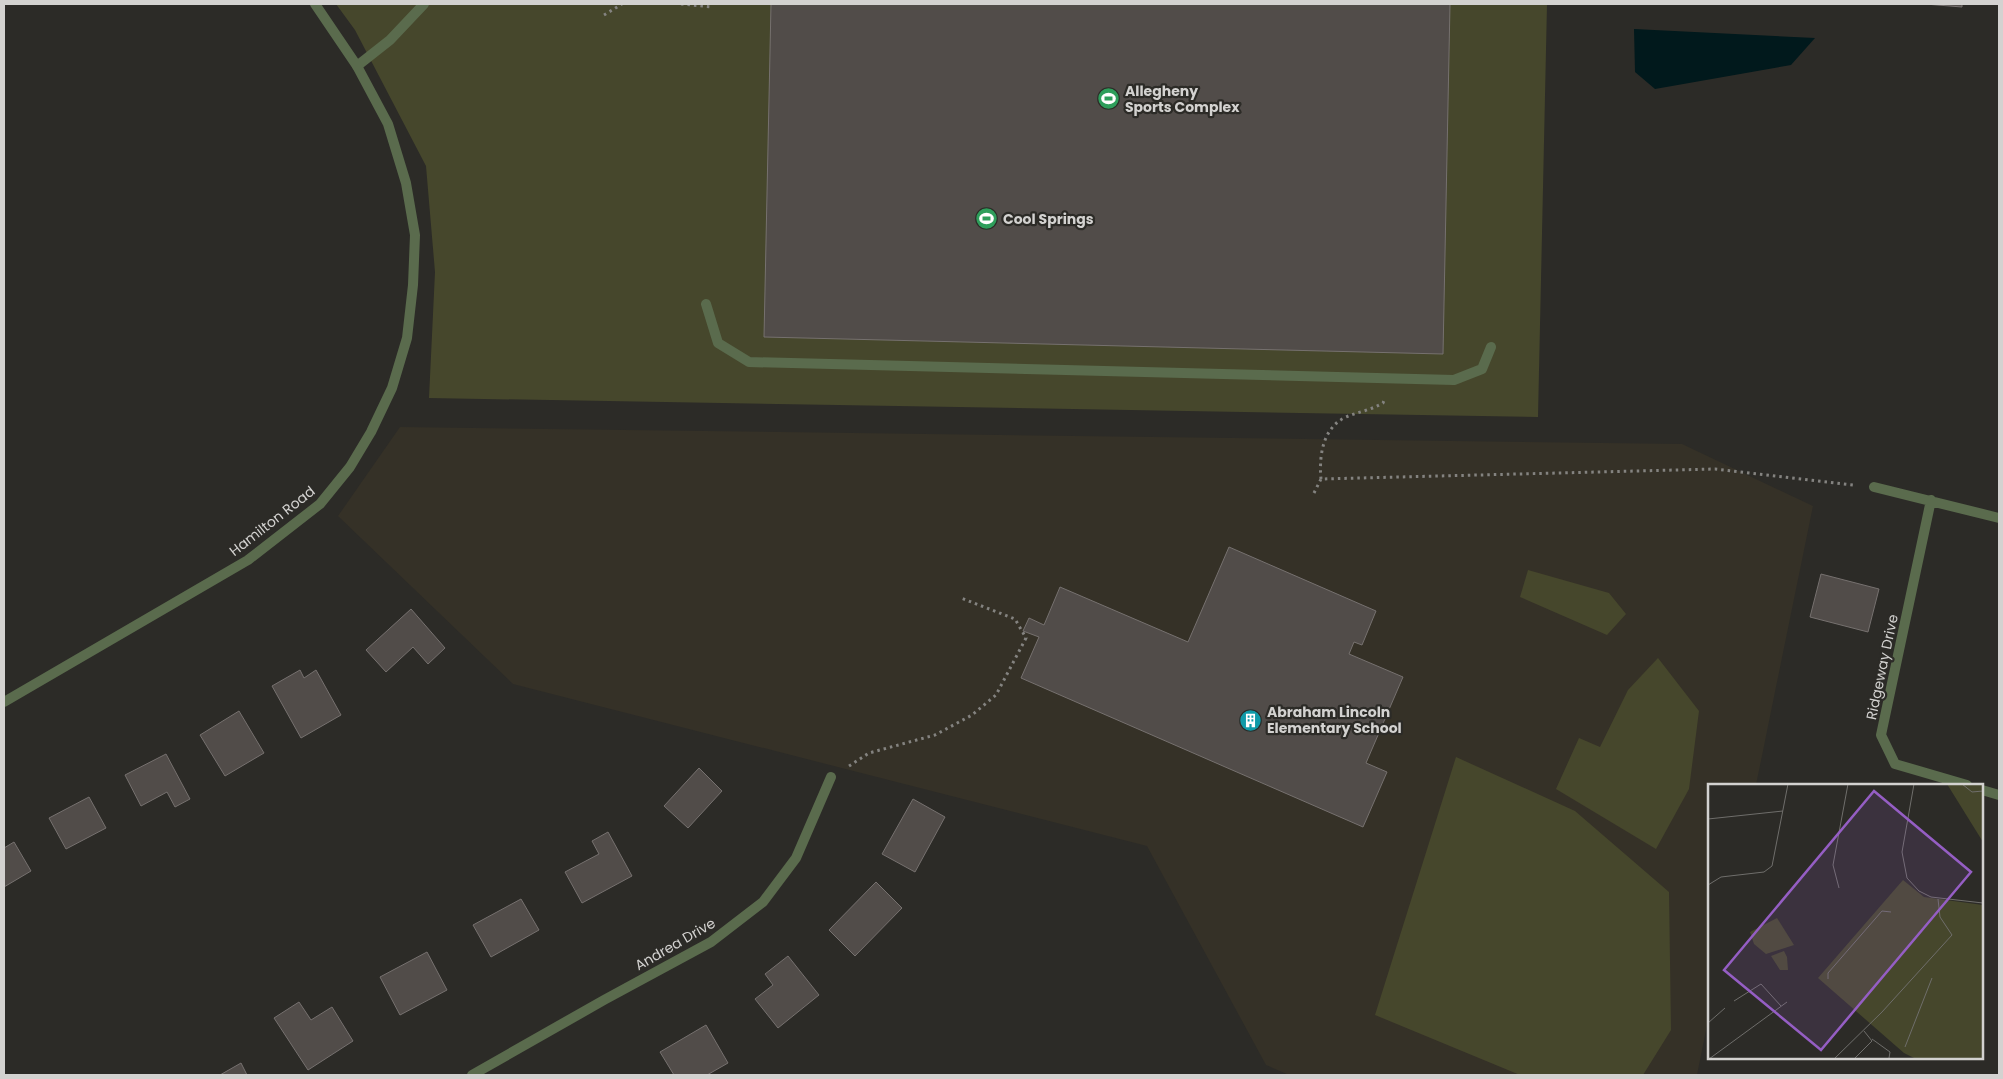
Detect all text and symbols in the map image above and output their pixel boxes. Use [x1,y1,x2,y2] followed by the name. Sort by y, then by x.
[1125,81,1240,117] place label: Allegheny Sports Complex
[1097,87,1121,111] sports icon: Allegheny Sports Complex
[975,207,999,231] sports icon: Cool Springs
[1003,209,1094,229] place label: Cool Springs
[225,481,319,561] street label: Hamilton Road
[1861,612,1903,722] street label: Ridgeway Drive
[1267,702,1402,738] place label: Abraham Lincoln Elementary School
[1239,708,1263,732] building icon: Abraham Lincoln Elementary School
[1708,784,1983,1059] inset map
[631,913,719,975] street label: Andrea Drive

